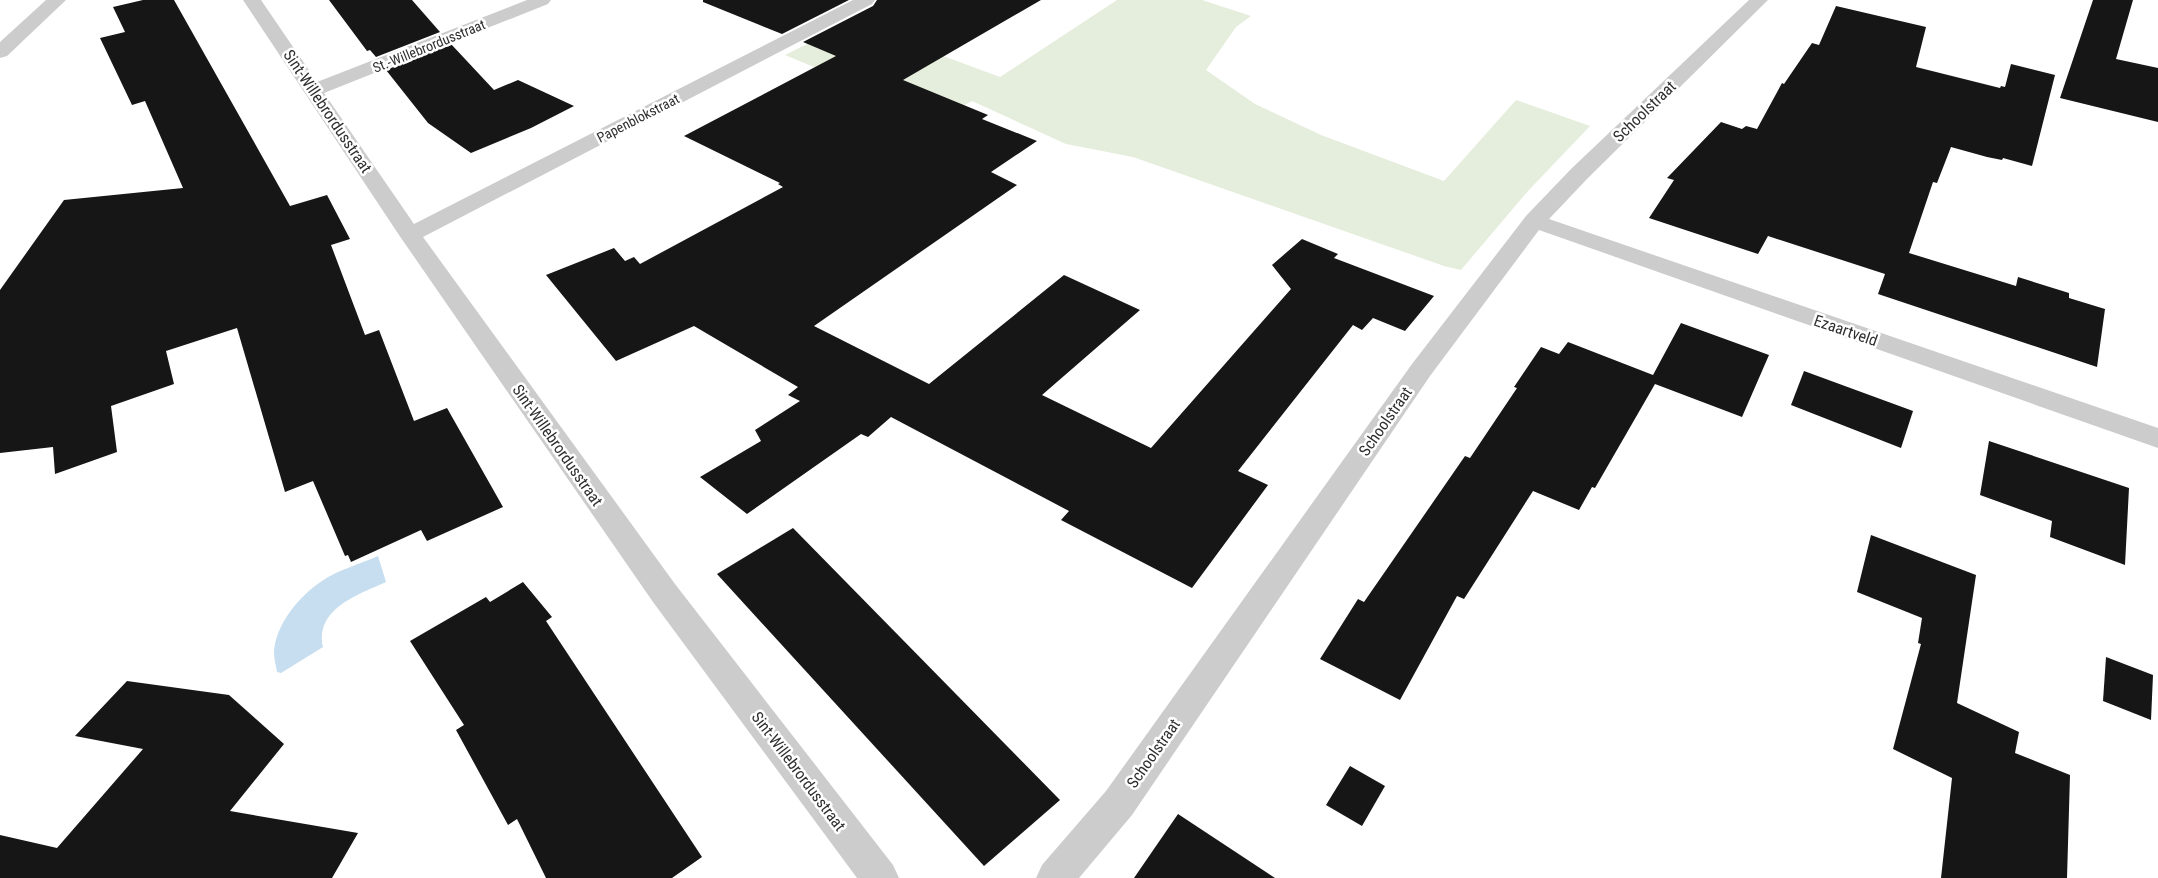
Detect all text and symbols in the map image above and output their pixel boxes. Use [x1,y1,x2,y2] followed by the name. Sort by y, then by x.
[370,16,488,76] street label: St.-Willebrordusstraat
[279,46,376,177] street label: Sint-Willebrordusstraat
[1609,77,1680,146] street label: Schoolstraat
[594,90,682,146] street label: Papenblokstraat
[1811,311,1880,350] street label: Ezaartveld
[508,381,607,510] street label: Sint-Willebrordusstraat
[1355,383,1416,459] street label: Schoolstraat
[748,708,850,835] street label: Sint-Willebrordusstraat
[1123,715,1184,791] street label: Schoolstraat

